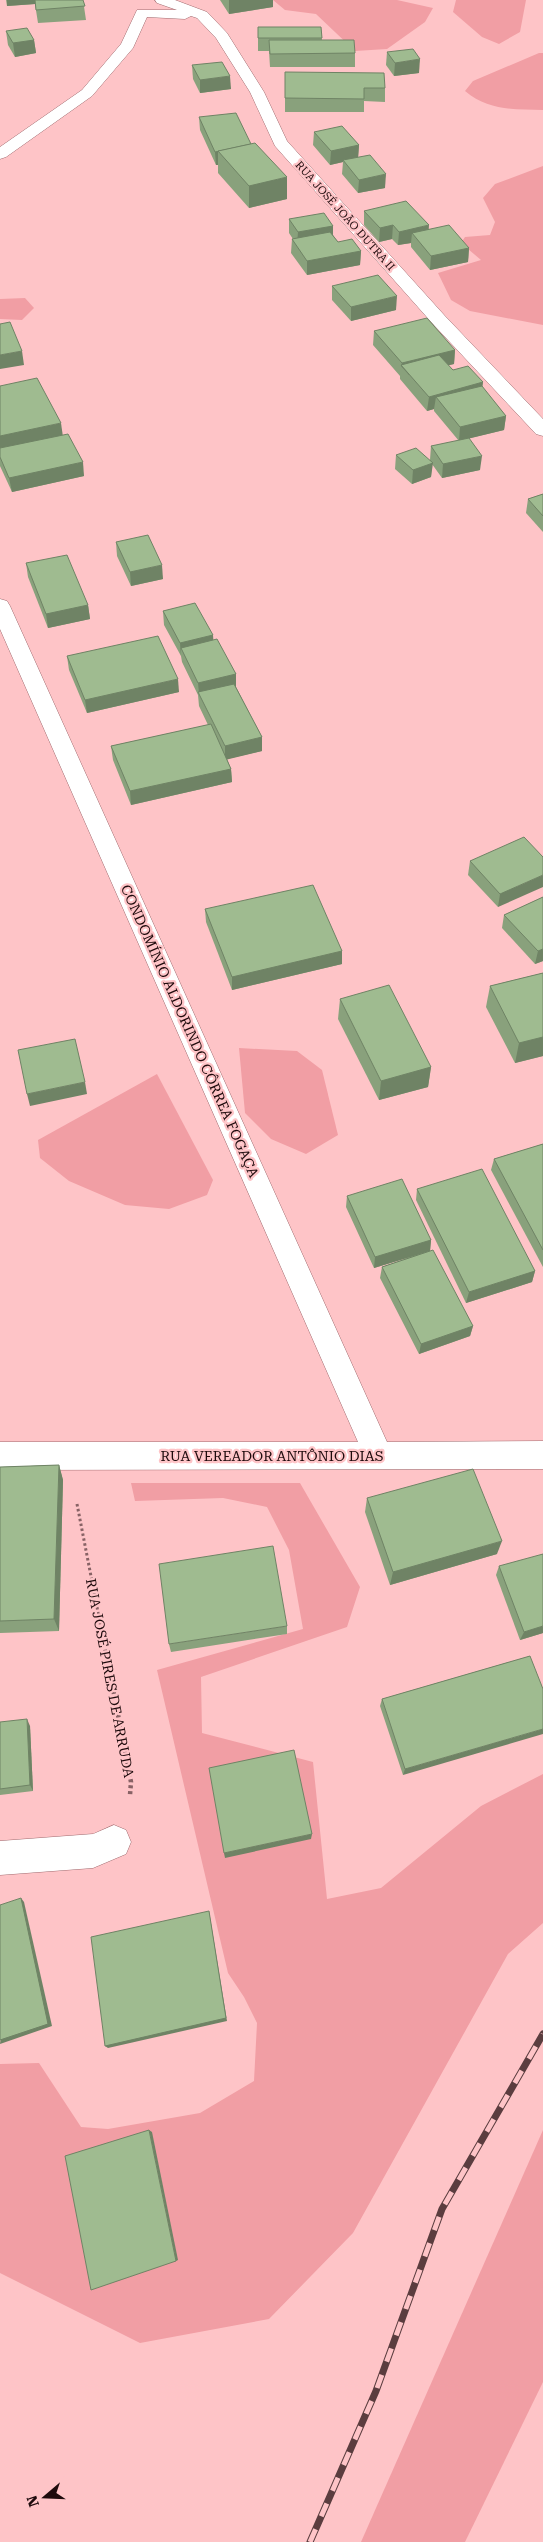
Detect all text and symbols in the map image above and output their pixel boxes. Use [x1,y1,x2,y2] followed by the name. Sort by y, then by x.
[292,158,398,273] street label: RUA JOSÉ JOÃO DUTRA II
[118,882,262,1180] street label: CONDOMÍNIO ALDORINDO CÔRREA FOGAÇA
[160,1448,384,1464] street label: RUA VEREADOR ANTÔNIO DIAS
[83,1577,137,1779] street label: RUA JOSÉ PIRES DE ARRUDA
[20,2472,70,2522] north arrow
[23,2493,42,2509] text: N

